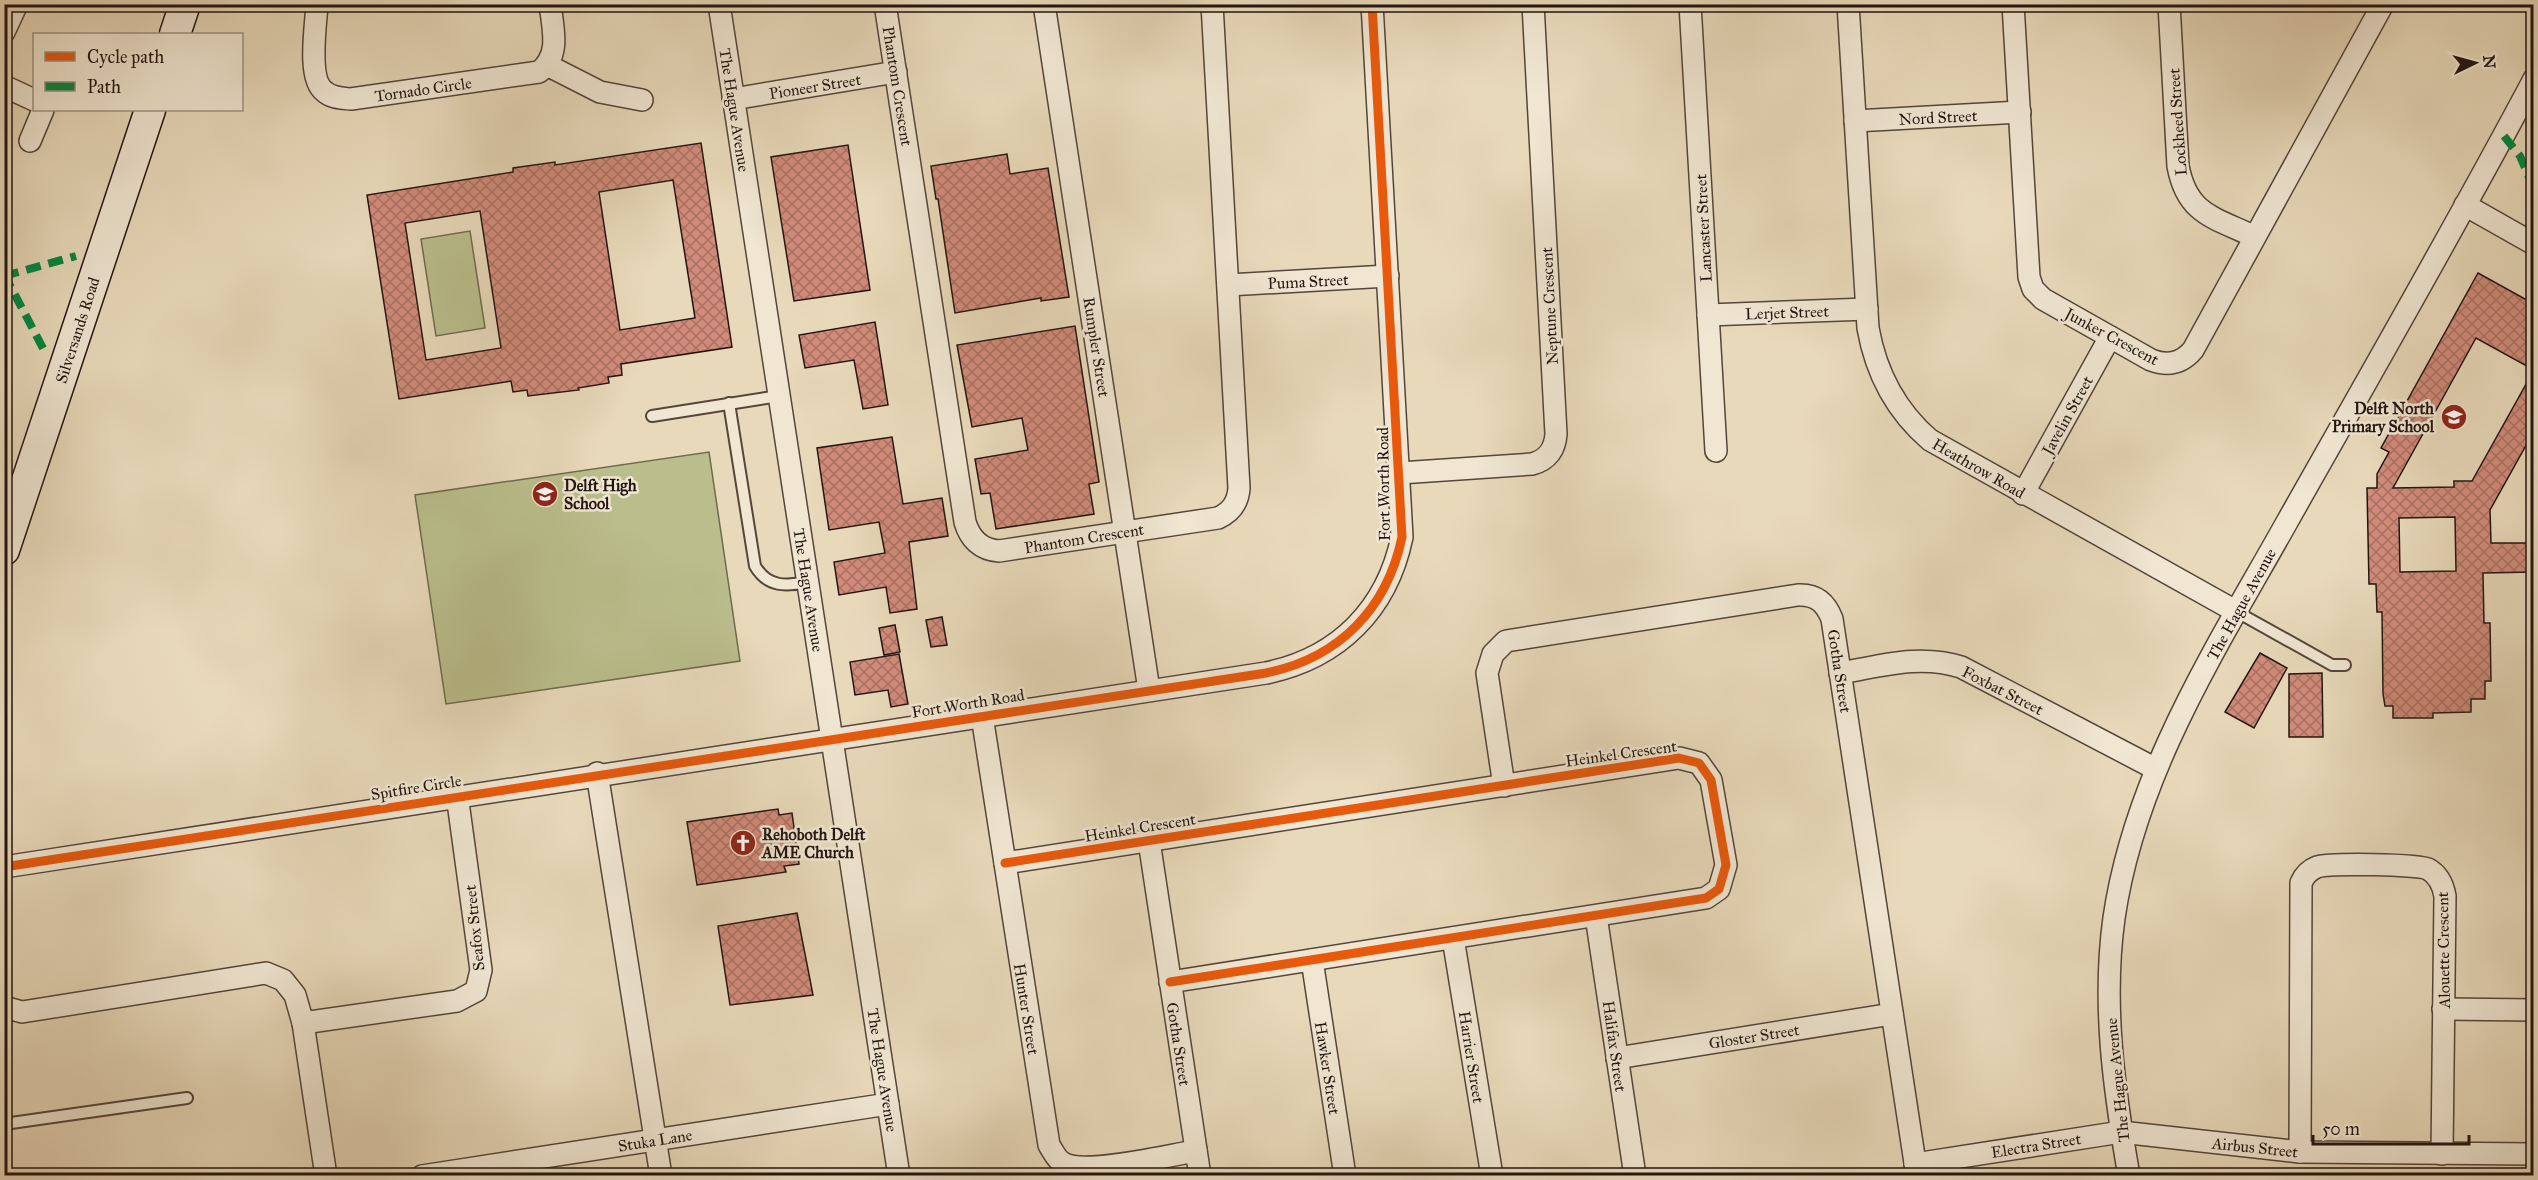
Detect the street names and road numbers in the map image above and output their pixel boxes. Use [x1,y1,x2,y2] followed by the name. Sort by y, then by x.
[879,25,916,148] street label: Phantom Crescent
[714,47,754,174] street label: The Hague Avenue
[2164,67,2191,176] street label: Lockheed Street
[768,70,863,103] street label: Pioneer Street
[373,73,473,106] street label: Tornado Circle
[1898,106,1978,129] street label: Nord Street
[1691,173,1716,282] street label: Lancaster Street
[1537,246,1562,365] street label: Neptune Crescent
[1267,270,1349,293] street label: Puma Street
[51,275,104,386] street label: Silversands Road
[1079,296,1114,399] street label: Rumpler Street
[1745,302,1830,323] street label: Lerjet Street
[2059,303,2162,370] street label: Junker Crescent
[2037,372,2098,460] street label: Javelin Street
[1373,427,1394,541] street label: Fort Worth Road
[1929,434,2028,503] street label: Heathrow Road
[1023,520,1146,557] street label: Phantom Crescent
[788,527,828,654] street label: The Hague Avenue
[2203,545,2281,664] street label: The Hague Avenue
[1824,628,1856,715] street label: Gotha Street
[1959,662,2047,719] street label: Foxbat Street
[910,685,1026,722] street label: Fort Worth Road
[1564,736,1678,771] street label: Heinkel Crescent
[369,771,463,804] street label: Spitfire Circle
[1083,809,1197,846] street label: Heinkel Crescent
[461,884,488,972] street label: Seafox Street
[2433,891,2454,1010] street label: Alouette Crescent
[1010,962,1043,1056] street label: Hunter Street
[1599,999,1630,1093] street label: Halifax Street
[1163,1001,1195,1088] street label: Gotha Street
[862,1007,902,1134] street label: The Hague Avenue
[1455,1010,1488,1105] street label: Harrier Street
[2101,1016,2134,1143] street label: The Hague Avenue
[1311,1020,1344,1116] street label: Hawker Street
[1707,1020,1801,1053] street label: Gloster Street
[617,1125,694,1156] street label: Stuka Lane
[1990,1129,2083,1162] street label: Electra Street
[2210,1133,2299,1161] street label: Airbus Street

